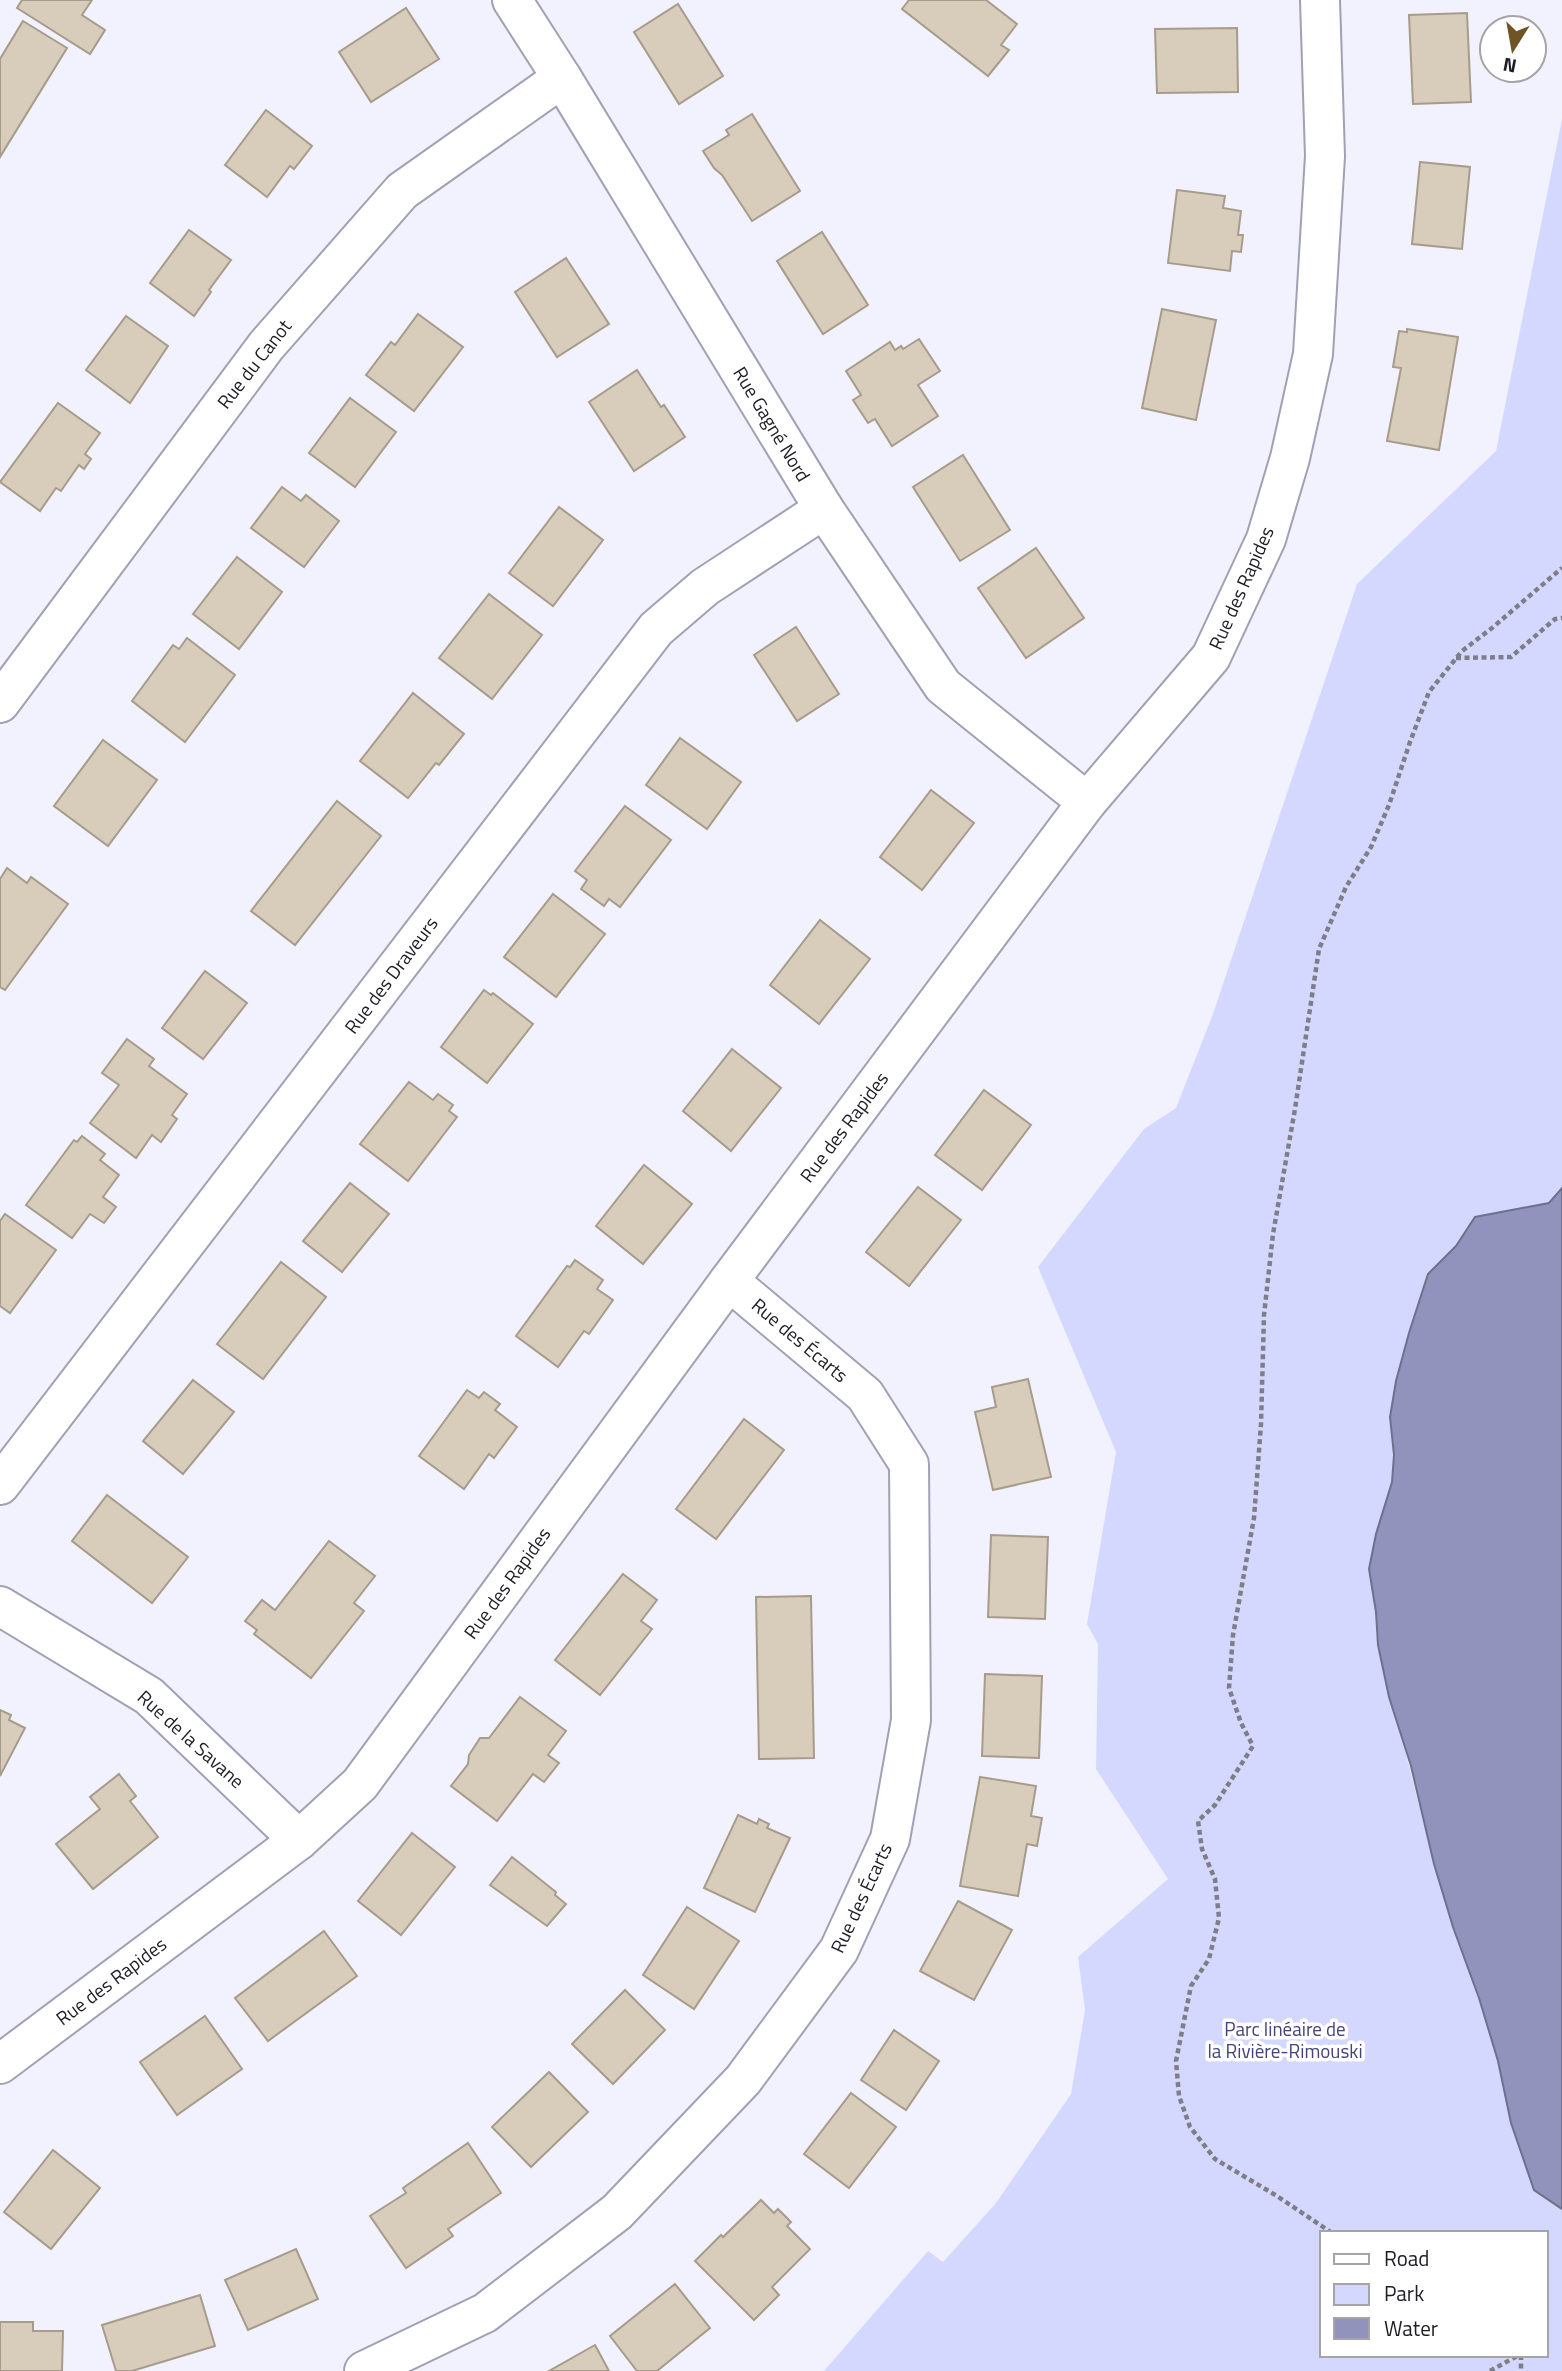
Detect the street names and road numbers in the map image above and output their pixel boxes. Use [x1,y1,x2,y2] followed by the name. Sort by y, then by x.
[209,313,298,415] street label: Rue du Canot
[727,361,818,487] street label: Rue Gagné Nord
[1200,521,1281,654] street label: Rue des Rapides
[337,910,445,1040] street label: Rue des Draveurs
[792,1065,895,1188] street label: Rue des Rapides
[746,1290,855,1389] street label: Rue des Écarts
[456,1521,557,1645] street label: Rue des Rapides
[131,1683,251,1795] street label: Rue de la Savane
[822,1838,899,1958] street label: Rue des Écarts
[49,1929,172,2032] street label: Rue des Rapides

